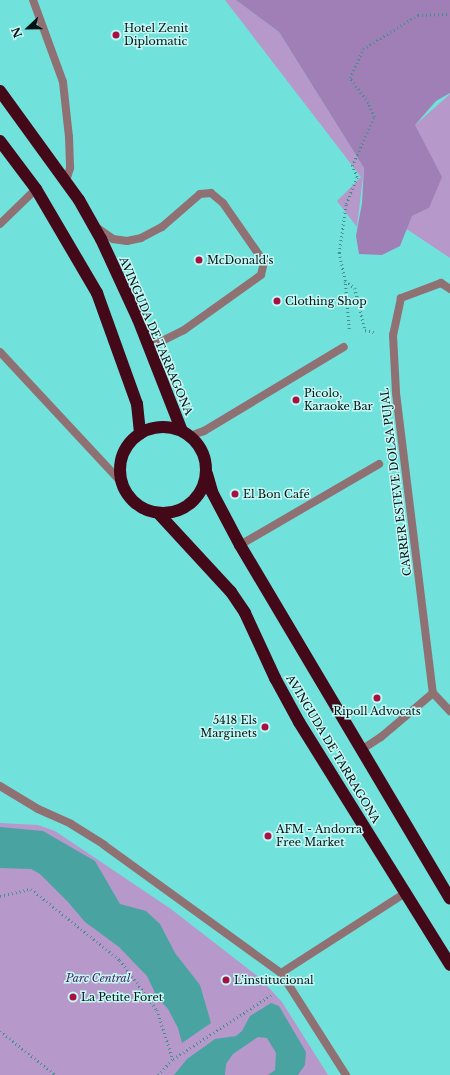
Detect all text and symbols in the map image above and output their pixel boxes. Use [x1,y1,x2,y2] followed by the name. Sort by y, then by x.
[8,8,48,48] north arrow
[124,22,189,48] place label: Hotel Zenit Diplomatic
[8,25,25,40] text: N
[111,30,121,40] marker: Hotel Zenit Diplomatic
[207,253,273,267] place label: McDonald's
[116,254,196,418] street label: AVINGUDA DE TARRAGONA
[194,255,204,265] marker: McDonald's
[285,294,367,308] place label: Clothing Shop
[272,296,282,306] marker: Clothing Shop
[304,387,373,413] place label: Picolo, Karaoke Bar
[378,387,414,577] street label: CARRER ESTEVE DOLSA PUJAL
[291,395,301,405] marker: Picolo, Karaoke Bar
[243,487,310,501] place label: El Bon Café
[230,489,240,499] marker: El Bon Café
[283,672,383,826] street label: AVINGUDA DE TARRAGONA
[372,693,382,703] marker: Ripoll Advocats
[333,704,421,718] place label: Ripoll Advocats
[200,714,257,740] place label: 5418 Els Marginets
[260,722,270,732] marker: 5418 Els Marginets
[276,823,363,849] place label: AFM - Andorra Free Market
[263,831,273,841] marker: AFM - Andorra Free Market
[66,971,130,985] park label: Parc Central
[234,973,314,987] place label: L’institucional
[221,975,231,985] marker: L’institucional
[81,990,163,1004] place label: La Petite Foret
[68,992,78,1002] marker: La Petite Foret

